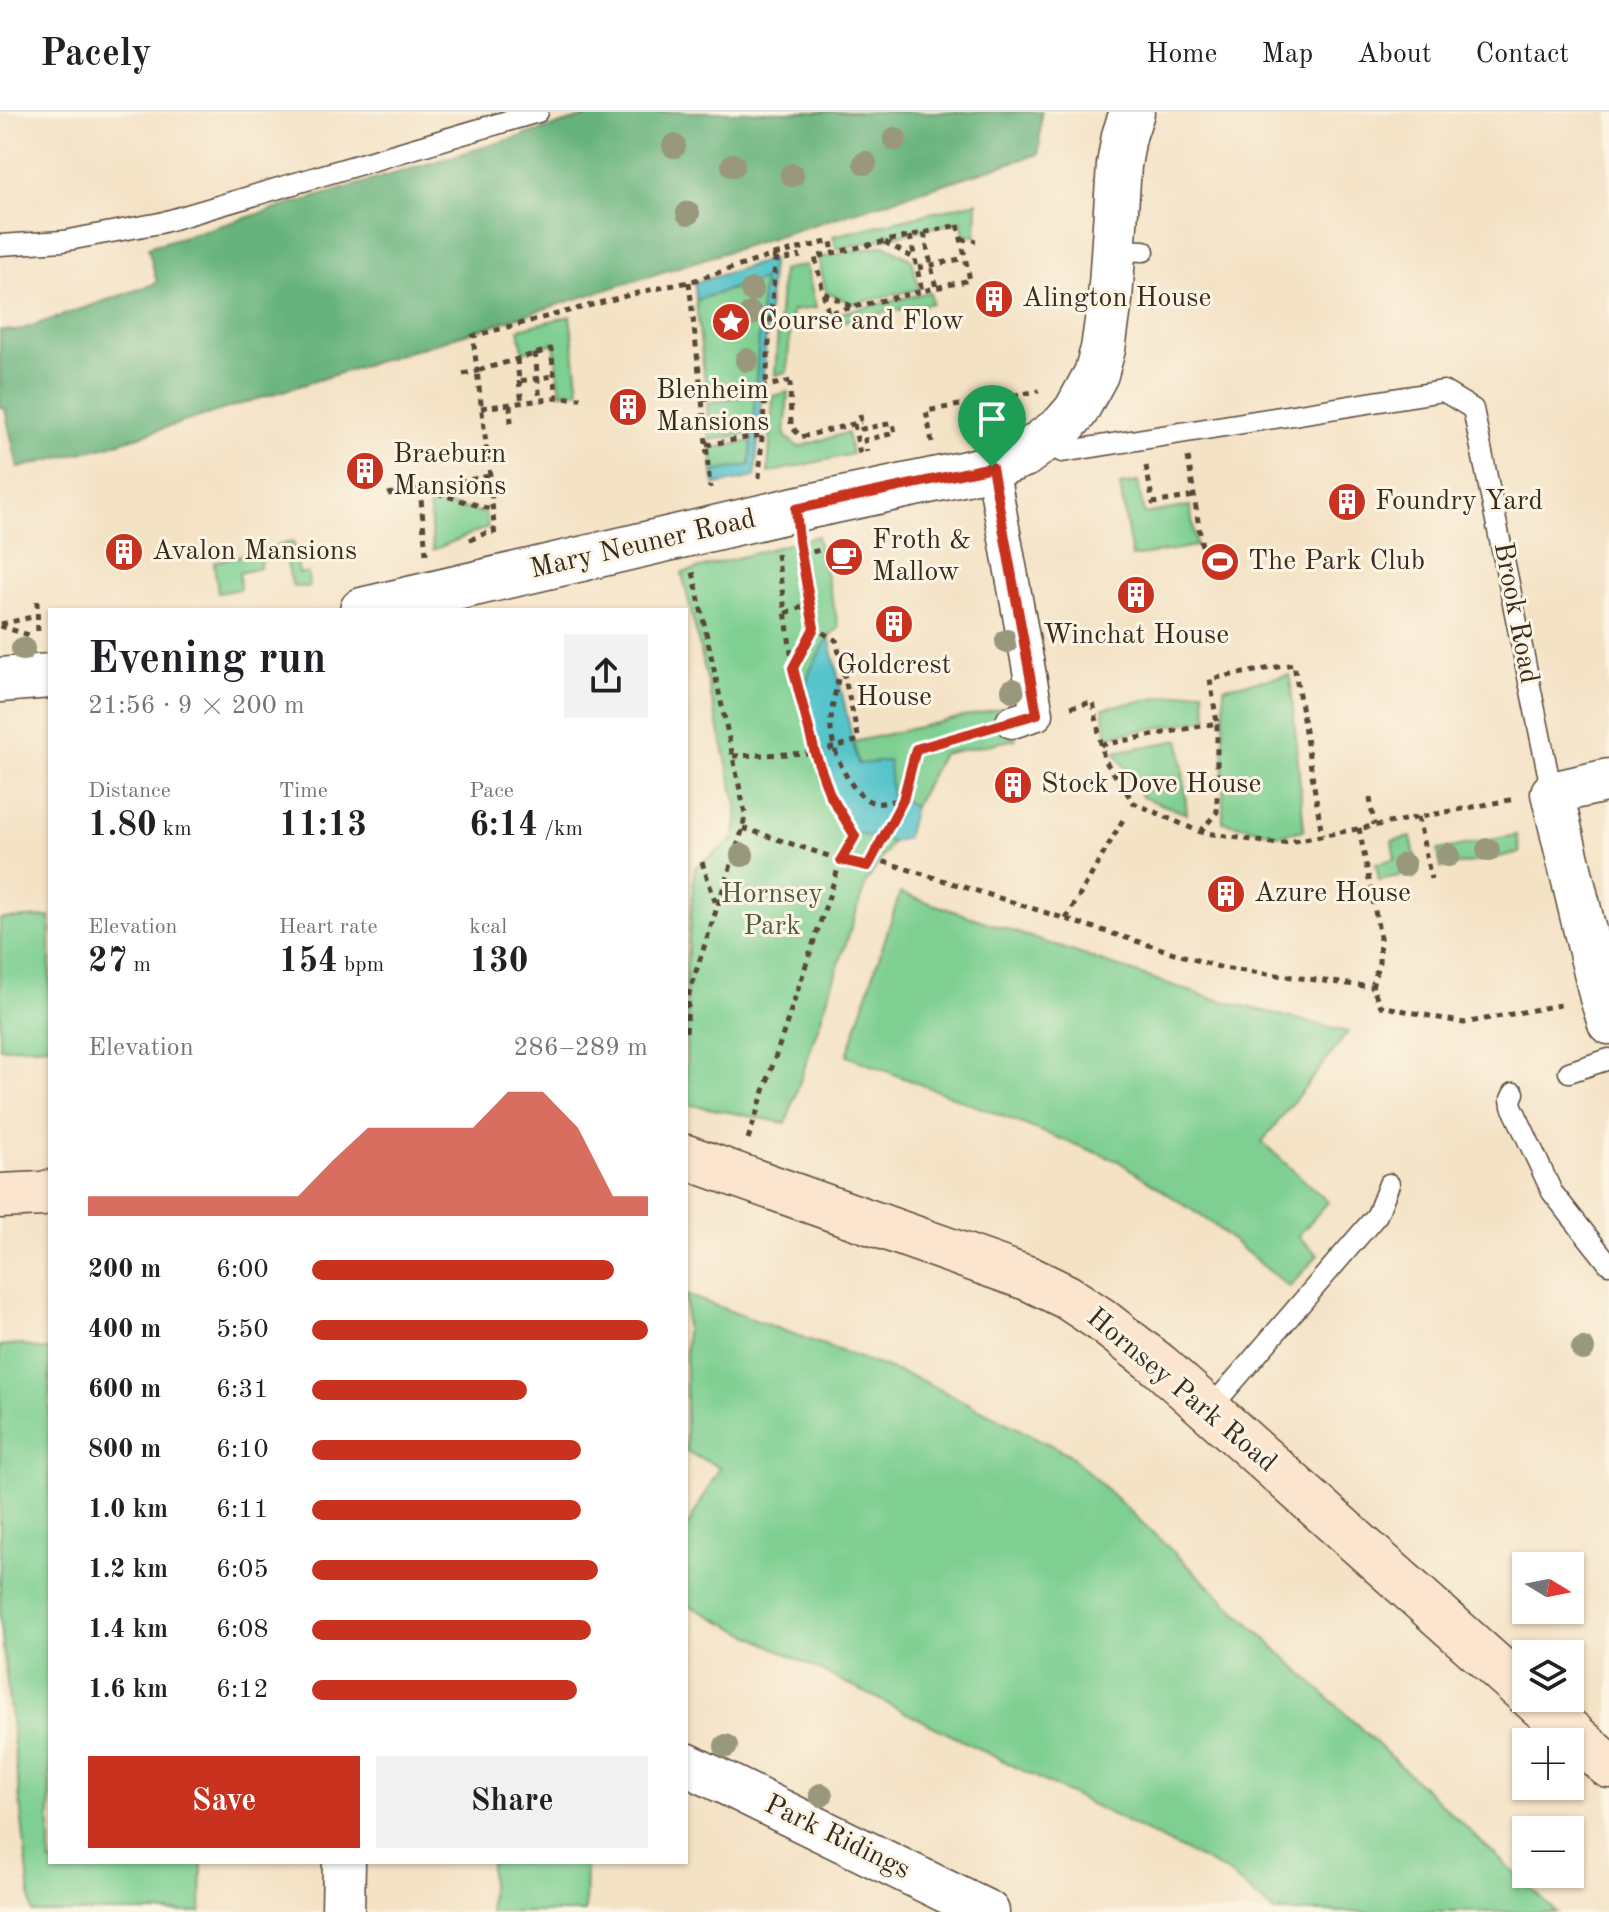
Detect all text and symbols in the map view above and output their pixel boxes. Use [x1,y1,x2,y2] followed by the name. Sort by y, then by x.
[40,36,152,74] text: Pacely
[1146,41,1217,69] text: Home
[1261,41,1313,69] text: Map
[1357,41,1432,69] text: About
[1476,41,1569,69] text: Contact
[973,278,1015,320] building icon: Alington House
[1022,285,1211,313] place label: Alington House
[710,301,752,343] place icon: Course and Flow
[759,308,964,336] place label: Course and Flow
[656,377,769,437] place label: Blenheim Mansions
[958,385,1026,467] pin
[607,386,649,428] building icon: Blenheim Mansions
[970,397,1014,441] icon: arrive
[393,441,506,501] place label: Braeburn Mansions
[344,450,386,492] building icon: Braeburn Mansions
[1326,481,1368,523] building icon: Foundry Yard
[1375,488,1543,516] place label: Foundry Yard
[528,505,758,585] street label: Mary Neuner Road
[872,527,971,587] place label: Froth & Mallow
[103,531,145,573] building icon: Avalon Mansions
[823,536,865,578] cafe icon: Froth & Mallow
[152,538,357,566] place label: Avalon Mansions
[1488,540,1542,686] street label: Brook Road
[1199,541,1241,583] sports icon: The Park Club
[1248,548,1425,576] place label: The Park Club
[1115,574,1157,616] building icon: Winchat House
[873,603,915,645] building icon: Goldcrest House
[1043,622,1229,650] place label: Winchat House
[564,634,648,718] button: share
[88,638,326,682] text: Evening run
[837,652,951,712] place label: Goldcrest House
[88,693,305,719] text: 21:56 · 9 × 200 m
[992,764,1034,806] building icon: Stock Dove House
[1041,771,1261,799] place label: Stock Dove House
[88,780,171,802] text: Distance
[279,780,328,802] text: Time
[469,780,514,802] text: Pace
[88,809,157,843] text: 1.80
[279,809,367,843] text: 11:13
[469,809,538,843] text: 6:14
[157,818,192,840] text: km
[538,818,583,840] text: /km
[1205,873,1247,915] building icon: Azure House
[1254,880,1411,908] place label: Azure House
[721,881,823,941] park label: Hornsey Park
[88,916,178,938] text: Elevation
[279,916,378,938] text: Heart rate
[469,916,507,938] text: kcal
[88,945,127,979] text: 27
[279,945,338,979] text: 154
[469,945,529,979] text: 130
[127,954,151,976] text: m
[338,954,384,976] text: bpm
[88,1035,194,1061] text: Elevation
[513,1035,648,1061] text: 286–289 m
[88,1257,161,1283] text: 200 m
[216,1257,269,1283] text: 6:00
[1081,1304,1281,1478] street label: Hornsey Park Road
[88,1317,161,1343] text: 400 m
[216,1317,269,1343] text: 5:50
[88,1377,161,1403] text: 600 m
[216,1377,269,1403] text: 6:31
[88,1437,161,1463] text: 800 m
[216,1437,269,1463] text: 6:10
[88,1497,168,1523] text: 1.0 km
[216,1497,269,1523] text: 6:11
[1512,1552,1584,1624] north arrow
[1512,1552,1584,1888] map controls
[88,1557,168,1583] text: 1.2 km
[216,1557,269,1583] text: 6:05
[88,1617,168,1643] text: 1.4 km
[216,1617,269,1643] text: 6:08
[1512,1640,1584,1712] button: layers
[88,1677,168,1703] text: 1.6 km
[216,1677,269,1703] text: 6:12
[1512,1728,1584,1800] button: +
[88,1756,360,1848] button: Save
[376,1756,648,1848] button: Share
[760,1791,914,1885] street label: Park Ridings
[1512,1816,1584,1888] button: −

